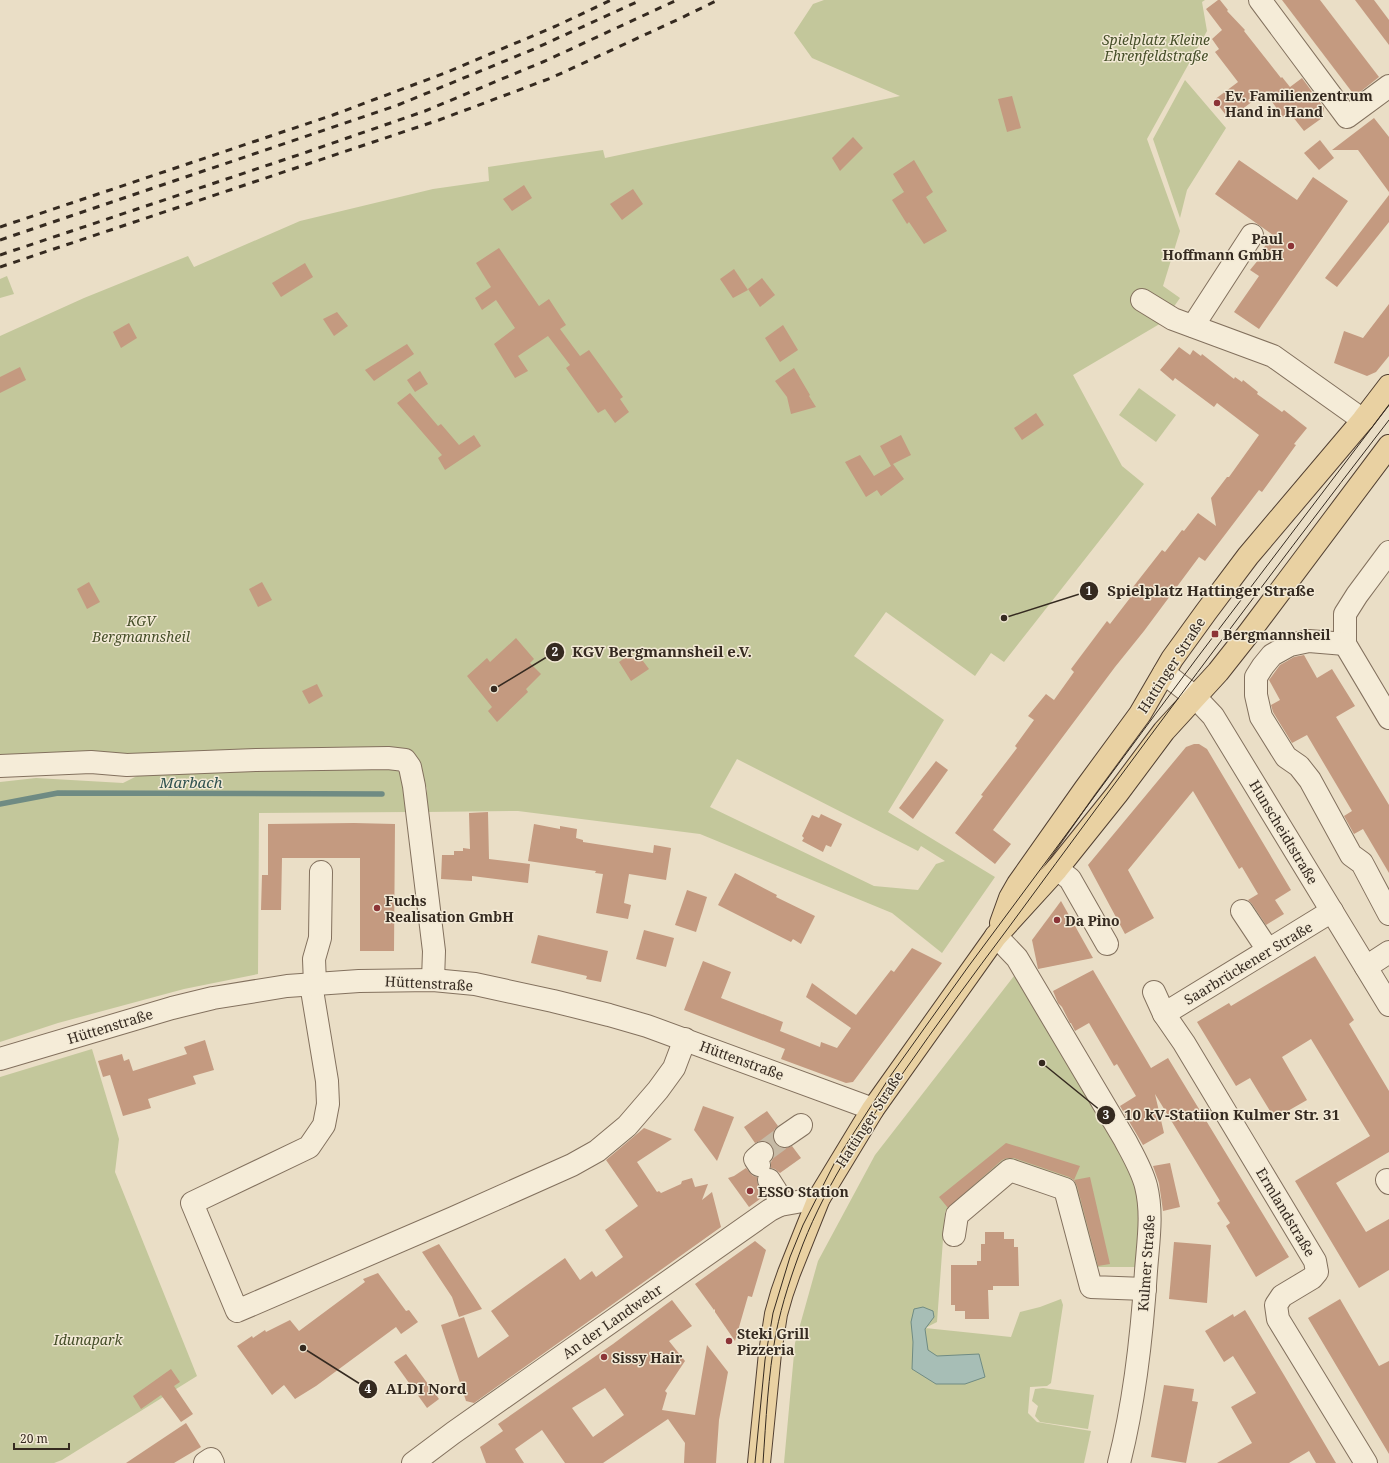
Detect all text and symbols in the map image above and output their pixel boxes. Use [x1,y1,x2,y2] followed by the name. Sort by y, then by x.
[1102,30,1210,65] park label: Spielplatz Kleine Ehrenfeldstraße
[1225,86,1373,121] place label: Ev. Familienzentrum Hand in Hand
[1212,98,1222,108] marker: Ev. Familienzentrum Hand in Hand
[1163,229,1284,264] place label: Paul Hoffmann GmbH
[1286,241,1296,251] marker: Paul Hoffmann GmbH
[1079,577,1322,604] callout: Spielplatz Hattinger Straße
[1107,580,1315,600] text: Spielplatz Hattinger Straße
[1086,582,1093,599] text: 1
[91,611,191,646] park label: KGV Bergmannsheil
[1133,613,1209,717] street label: Hattinger Straße
[1223,625,1330,644] place label: Bergmannsheil
[1210,629,1220,639] marker: Bergmannsheil
[545,638,760,665] callout: KGV Bergmannsheil e.V.
[572,641,752,661] text: KGV Bergmannsheil e.V.
[552,643,559,660] text: 2
[158,772,223,792] water label: Marbach
[1245,776,1323,888] street label: Hunscheidtstraße
[385,891,514,926] place label: Fuchs Realisation GmbH
[372,903,382,913] marker: Fuchs Realisation GmbH
[1065,911,1120,930] place label: Da Pino
[1052,915,1062,925] marker: Da Pino
[1180,917,1316,1009] street label: Saarbrückener Straße
[384,971,474,995] street label: Hüttenstraße
[65,1004,155,1048] street label: Hüttenstraße
[697,1036,787,1084] street label: Hüttenstraße
[831,1067,907,1171] street label: Hattinger Straße
[1096,1101,1348,1128] callout: 10 kV-Statiion Kulmer Str. 31
[1124,1104,1340,1124] text: 10 kV-Statiion Kulmer Str. 31
[1103,1106,1110,1123] text: 3
[1252,1164,1320,1260] street label: Ermlandstraße
[758,1182,849,1201] place label: ESSO Station
[745,1186,755,1196] marker: ESSO Station
[1133,1214,1159,1312] street label: Kulmer Straße
[558,1279,666,1363] street label: An der Landwehr
[737,1324,809,1359] place label: Steki Grill Pizzeria
[53,1330,123,1349] park label: Idunapark
[724,1336,734,1346] marker: Steki Grill Pizzeria
[612,1348,683,1367] place label: Sissy Hair
[599,1352,609,1362] marker: Sissy Hair
[358,1375,475,1402] callout: ALDI Nord
[385,1378,467,1398] text: ALDI Nord
[365,1380,372,1397] text: 4
[14,1425,69,1451] scale bar
[20,1430,48,1447] text: 20 m

